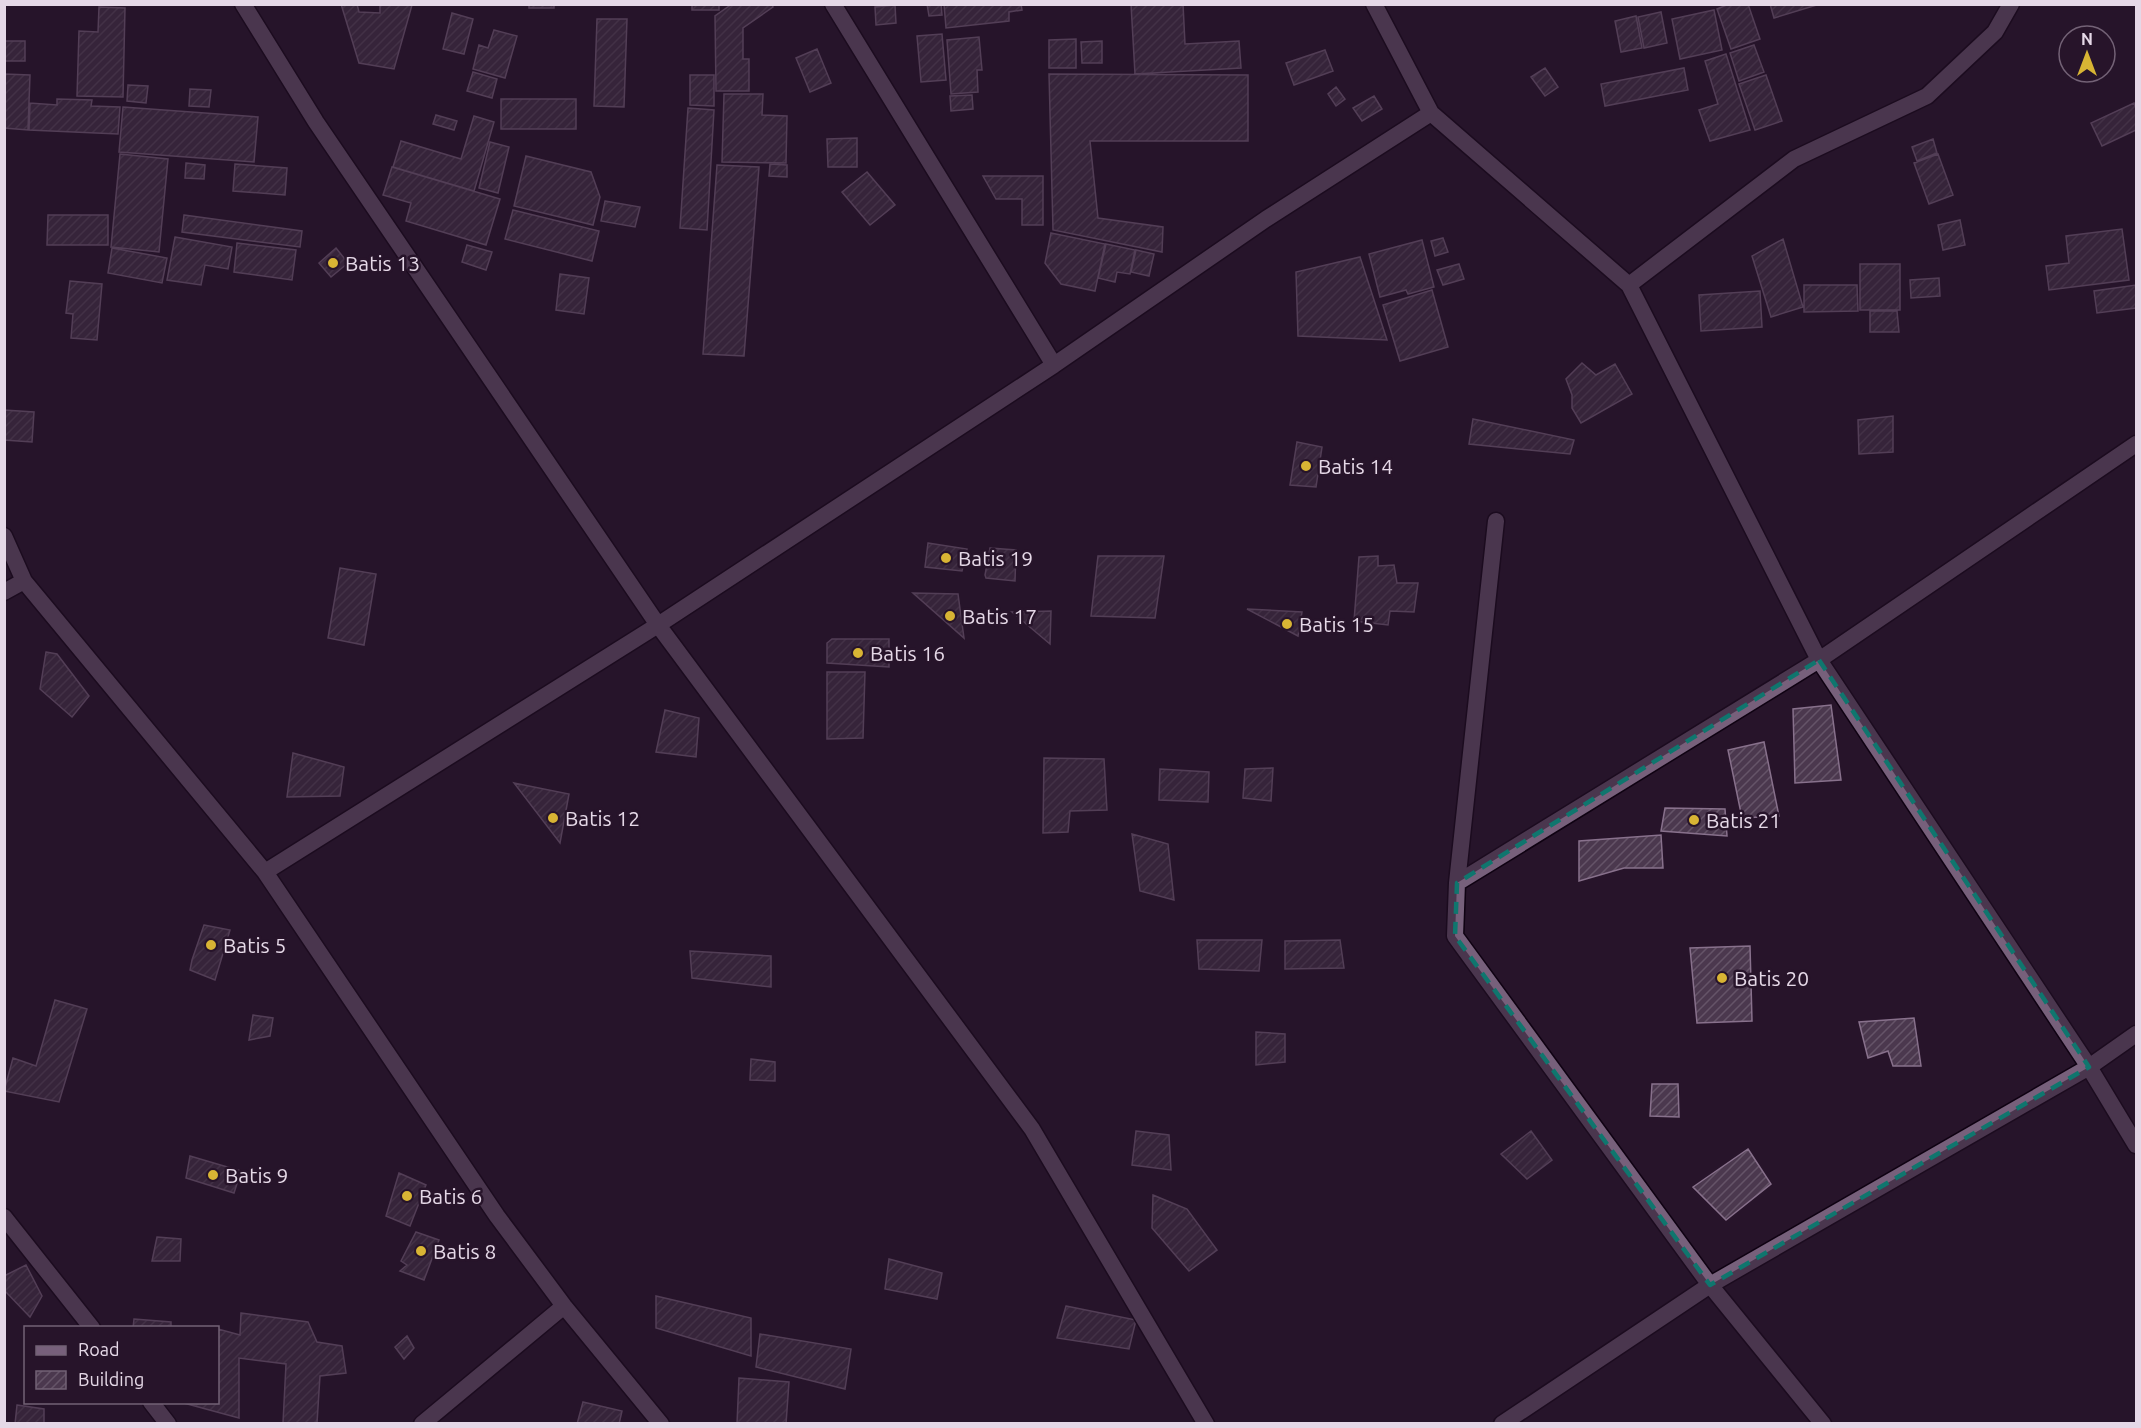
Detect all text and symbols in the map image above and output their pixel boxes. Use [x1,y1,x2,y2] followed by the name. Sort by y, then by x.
[2057,24,2117,84] north arrow
[2081,30,2093,48] text: N
[345,251,420,275] place label: Batis 13
[326,256,340,270] marker: Batis 13
[1318,454,1393,478] place label: Batis 14
[1299,459,1313,473] marker: Batis 14
[958,546,1033,570] place label: Batis 19
[939,551,953,565] marker: Batis 19
[962,604,1037,628] place label: Batis 17
[943,609,957,623] marker: Batis 17
[1299,612,1374,636] place label: Batis 15
[1280,617,1294,631] marker: Batis 15
[870,641,945,665] place label: Batis 16
[851,646,865,660] marker: Batis 16
[565,806,640,830] place label: Batis 12
[1706,808,1781,832] place label: Batis 21
[546,811,560,825] marker: Batis 12
[1687,813,1701,827] marker: Batis 21
[223,933,286,957] place label: Batis 5
[204,938,218,952] marker: Batis 5
[1734,966,1809,990] place label: Batis 20
[1715,971,1729,985] marker: Batis 20
[225,1163,288,1187] place label: Batis 9
[206,1168,220,1182] marker: Batis 9
[419,1184,482,1208] place label: Batis 6
[400,1189,414,1203] marker: Batis 6
[433,1239,496,1263] place label: Batis 8
[414,1244,428,1258] marker: Batis 8
[24,1326,219,1404] legend
[78,1339,120,1359] text: Road
[78,1369,144,1389] text: Building

